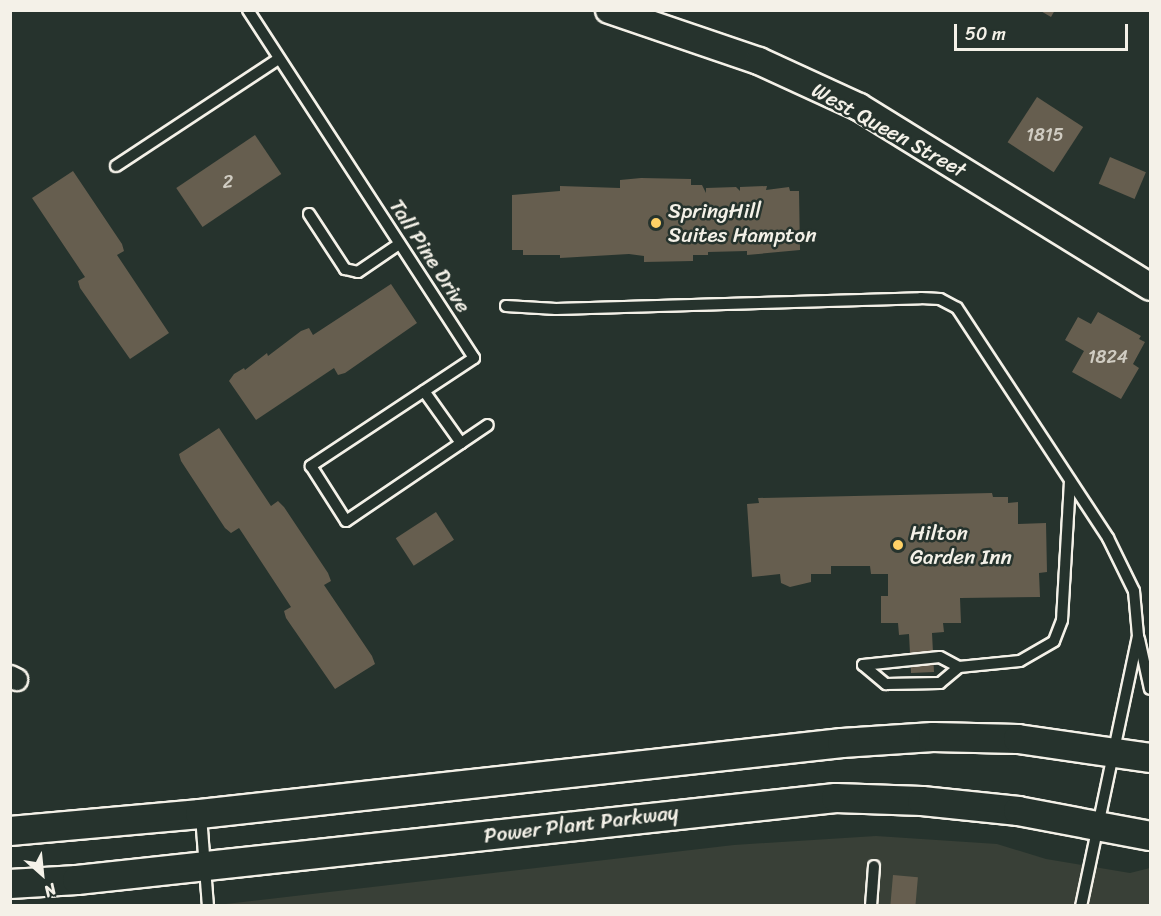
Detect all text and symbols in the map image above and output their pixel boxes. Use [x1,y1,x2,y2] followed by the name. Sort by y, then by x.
[957,12,1131,50] scale bar
[965,18,1006,50] text: 50 m
[806,77,972,183] street label: West Queen Street
[1026,124,1064,146] house number: 1815
[223,171,233,193] house number: 2
[384,194,476,318] street label: Tall Pine Drive
[668,198,816,248] place label: SpringHill Suites Hampton
[649,216,663,230] marker: SpringHill Suites Hampton
[1088,346,1128,368] house number: 1824
[910,520,1012,570] place label: Hilton Garden Inn
[891,538,905,552] marker: Hilton Garden Inn
[482,800,680,848] street label: Power Plant Parkway
[12,844,72,904] north arrow
[39,875,62,906] text: N

